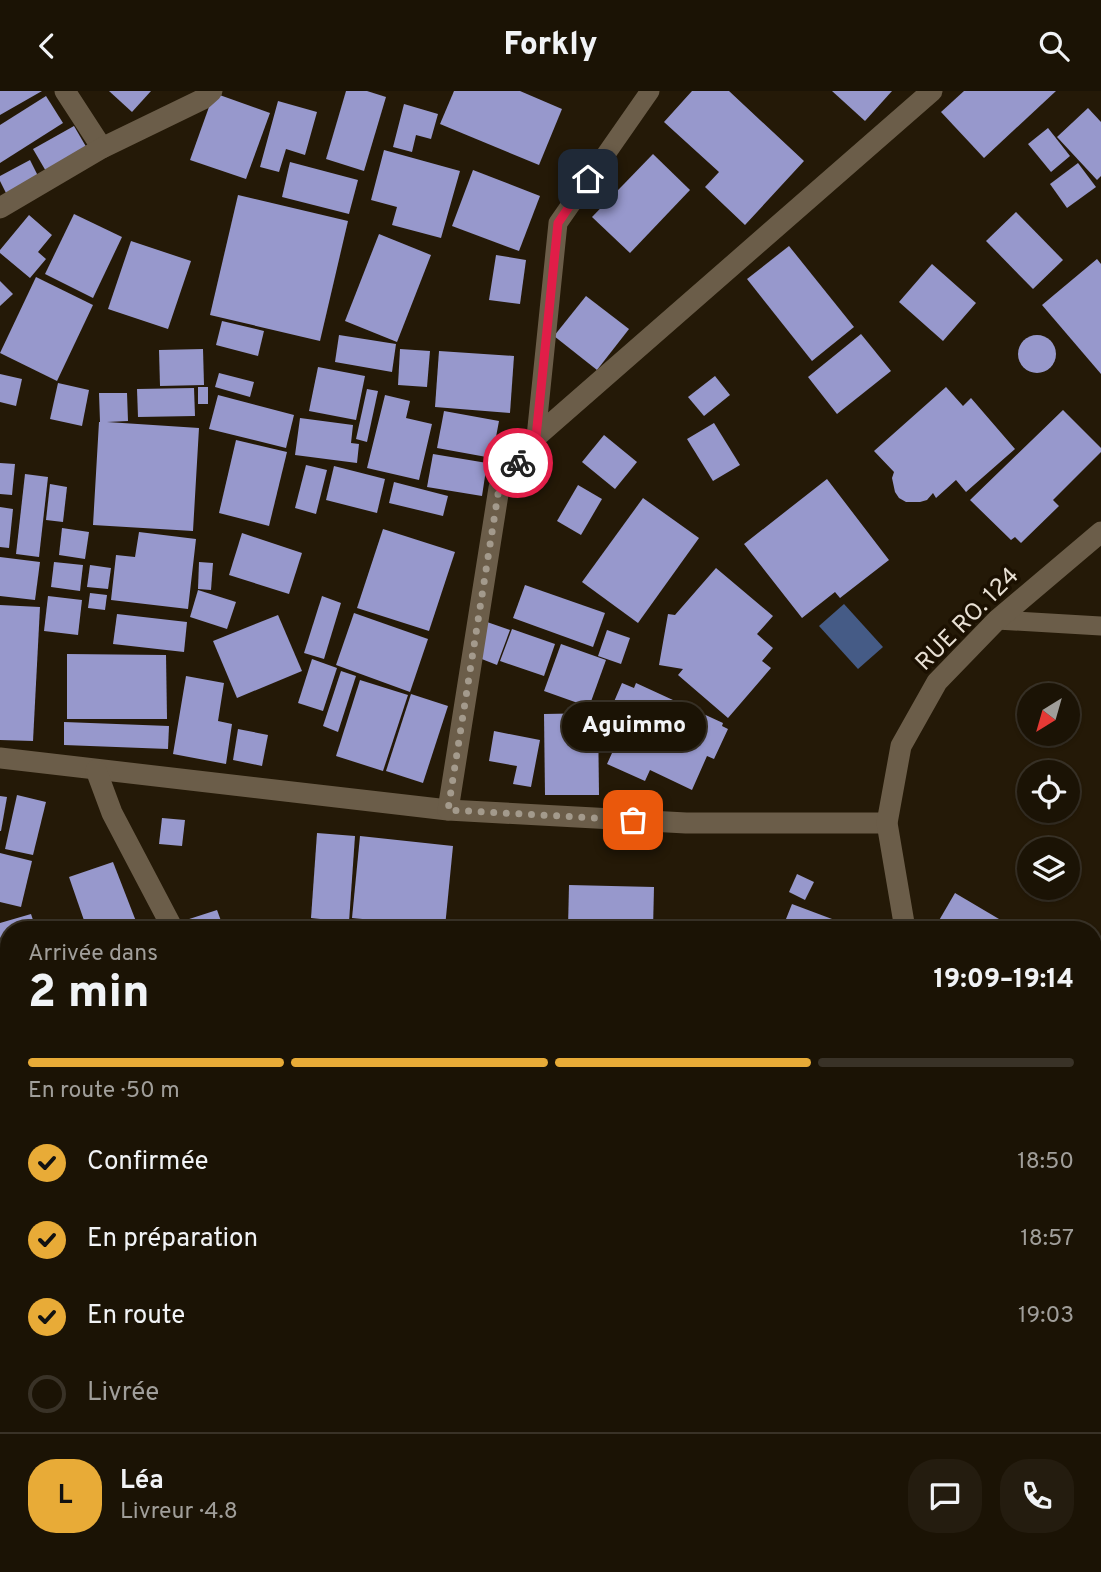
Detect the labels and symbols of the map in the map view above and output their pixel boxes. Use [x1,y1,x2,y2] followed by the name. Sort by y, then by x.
[558,149,618,209] pin
[483,428,553,498] courier
[910,562,1026,678] street label: RUE RO. 124
[1017,683,1080,745] north arrow
[561,701,705,750] callout: Aguimmo
[603,790,663,850] pin

